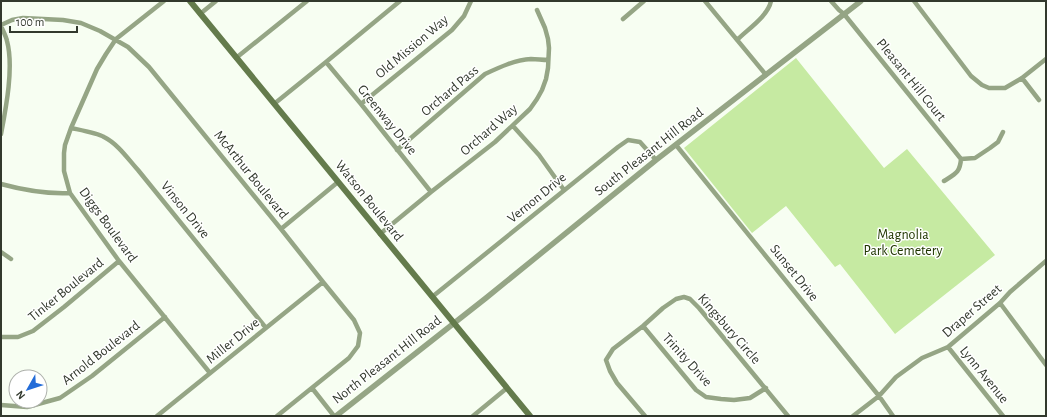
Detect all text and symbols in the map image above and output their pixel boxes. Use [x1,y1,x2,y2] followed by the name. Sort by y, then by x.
[10,8,77,34] scale bar
[373,13,451,81] street label: Old Mission Way
[16,16,44,28] text: 100 m
[874,36,949,124] street label: Pleasant Hill Court
[419,63,481,119] street label: Orchard Pass
[355,82,419,158] street label: Greenway Drive
[458,102,520,158] street label: Orchard Way
[592,105,706,199] street label: South Pleasant Hill Road
[211,128,291,222] street label: McArthur Boulevard
[332,158,406,244] street label: Watson Boulevard
[505,170,569,226] street label: Vernon Drive
[158,179,212,241] street label: Vinson Drive
[76,185,140,265] street label: Diggs Boulevard
[864,228,943,258] park label: Magnolia Park Cemetery
[767,242,821,304] street label: Sunset Drive
[26,256,106,324] street label: Tinker Boulevard
[940,281,1005,340] street label: Draper Street
[695,291,763,367] street label: Kingsbury Circle
[330,313,444,407] street label: North Pleasant Hill Road
[204,315,262,367] street label: Miller Drive
[59,318,143,388] street label: Arnold Boulevard
[660,331,714,389] street label: Trinity Drive
[957,344,1011,406] street label: Lynn Avenue
[8,369,48,409] north arrow
[14,389,27,401] text: N

